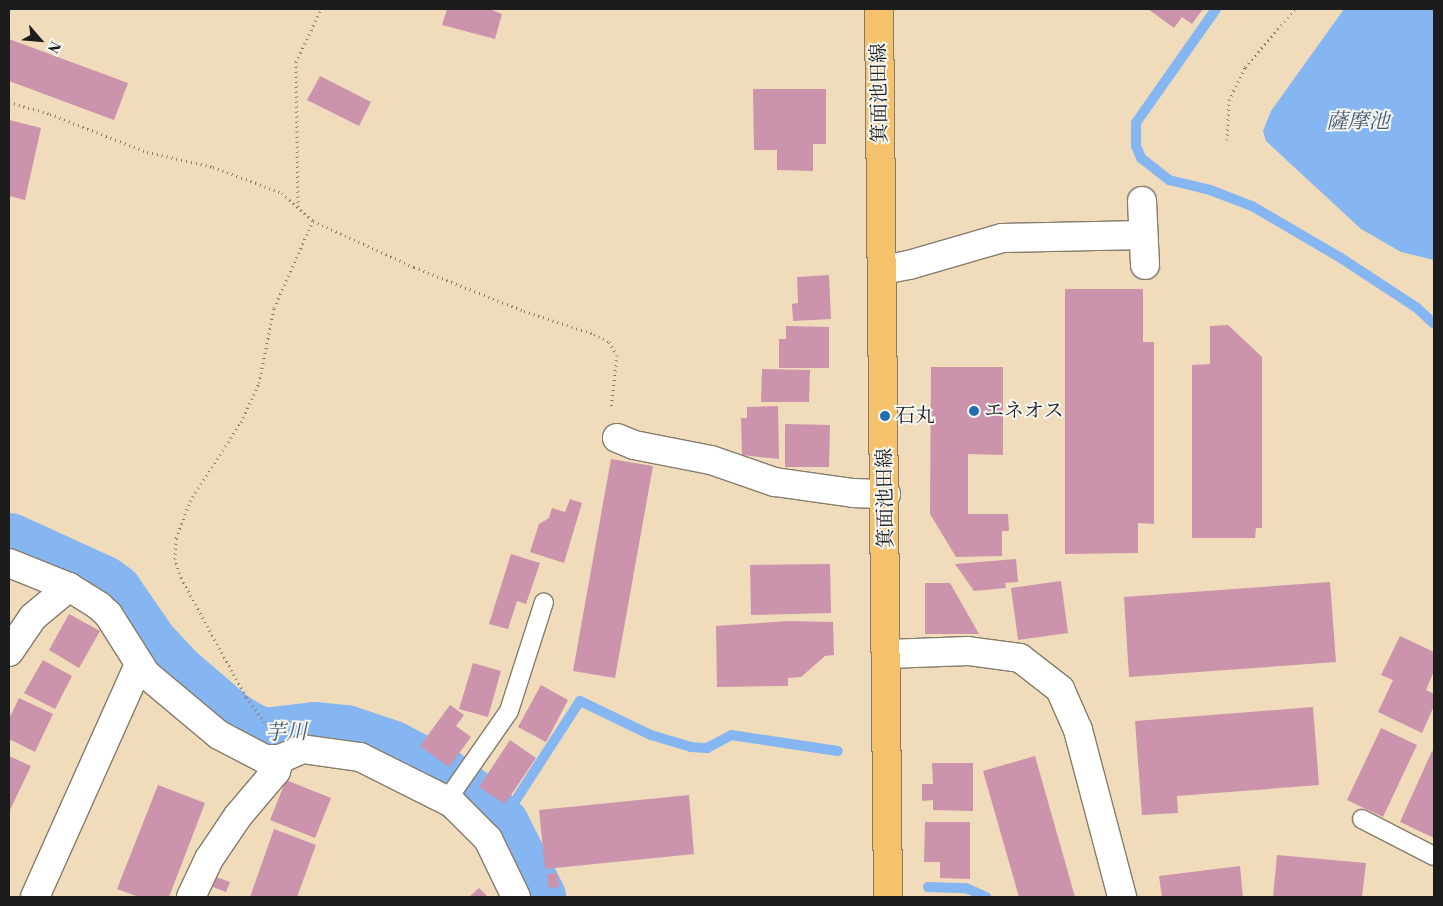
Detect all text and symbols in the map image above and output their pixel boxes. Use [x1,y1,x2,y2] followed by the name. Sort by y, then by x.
[15,15,65,65] north arrow
[43,38,64,56] text: N
[867,43,893,143] street label: 箕面池田線
[1327,109,1389,135] water label: 薩摩池
[984,399,1064,423] place label: エネオス
[895,404,935,428] place label: 石丸
[968,405,980,417] marker: エネオス
[879,410,891,422] marker: 石丸
[873,448,899,548] street label: 箕面池田線
[265,720,307,746] water label: 芋川

